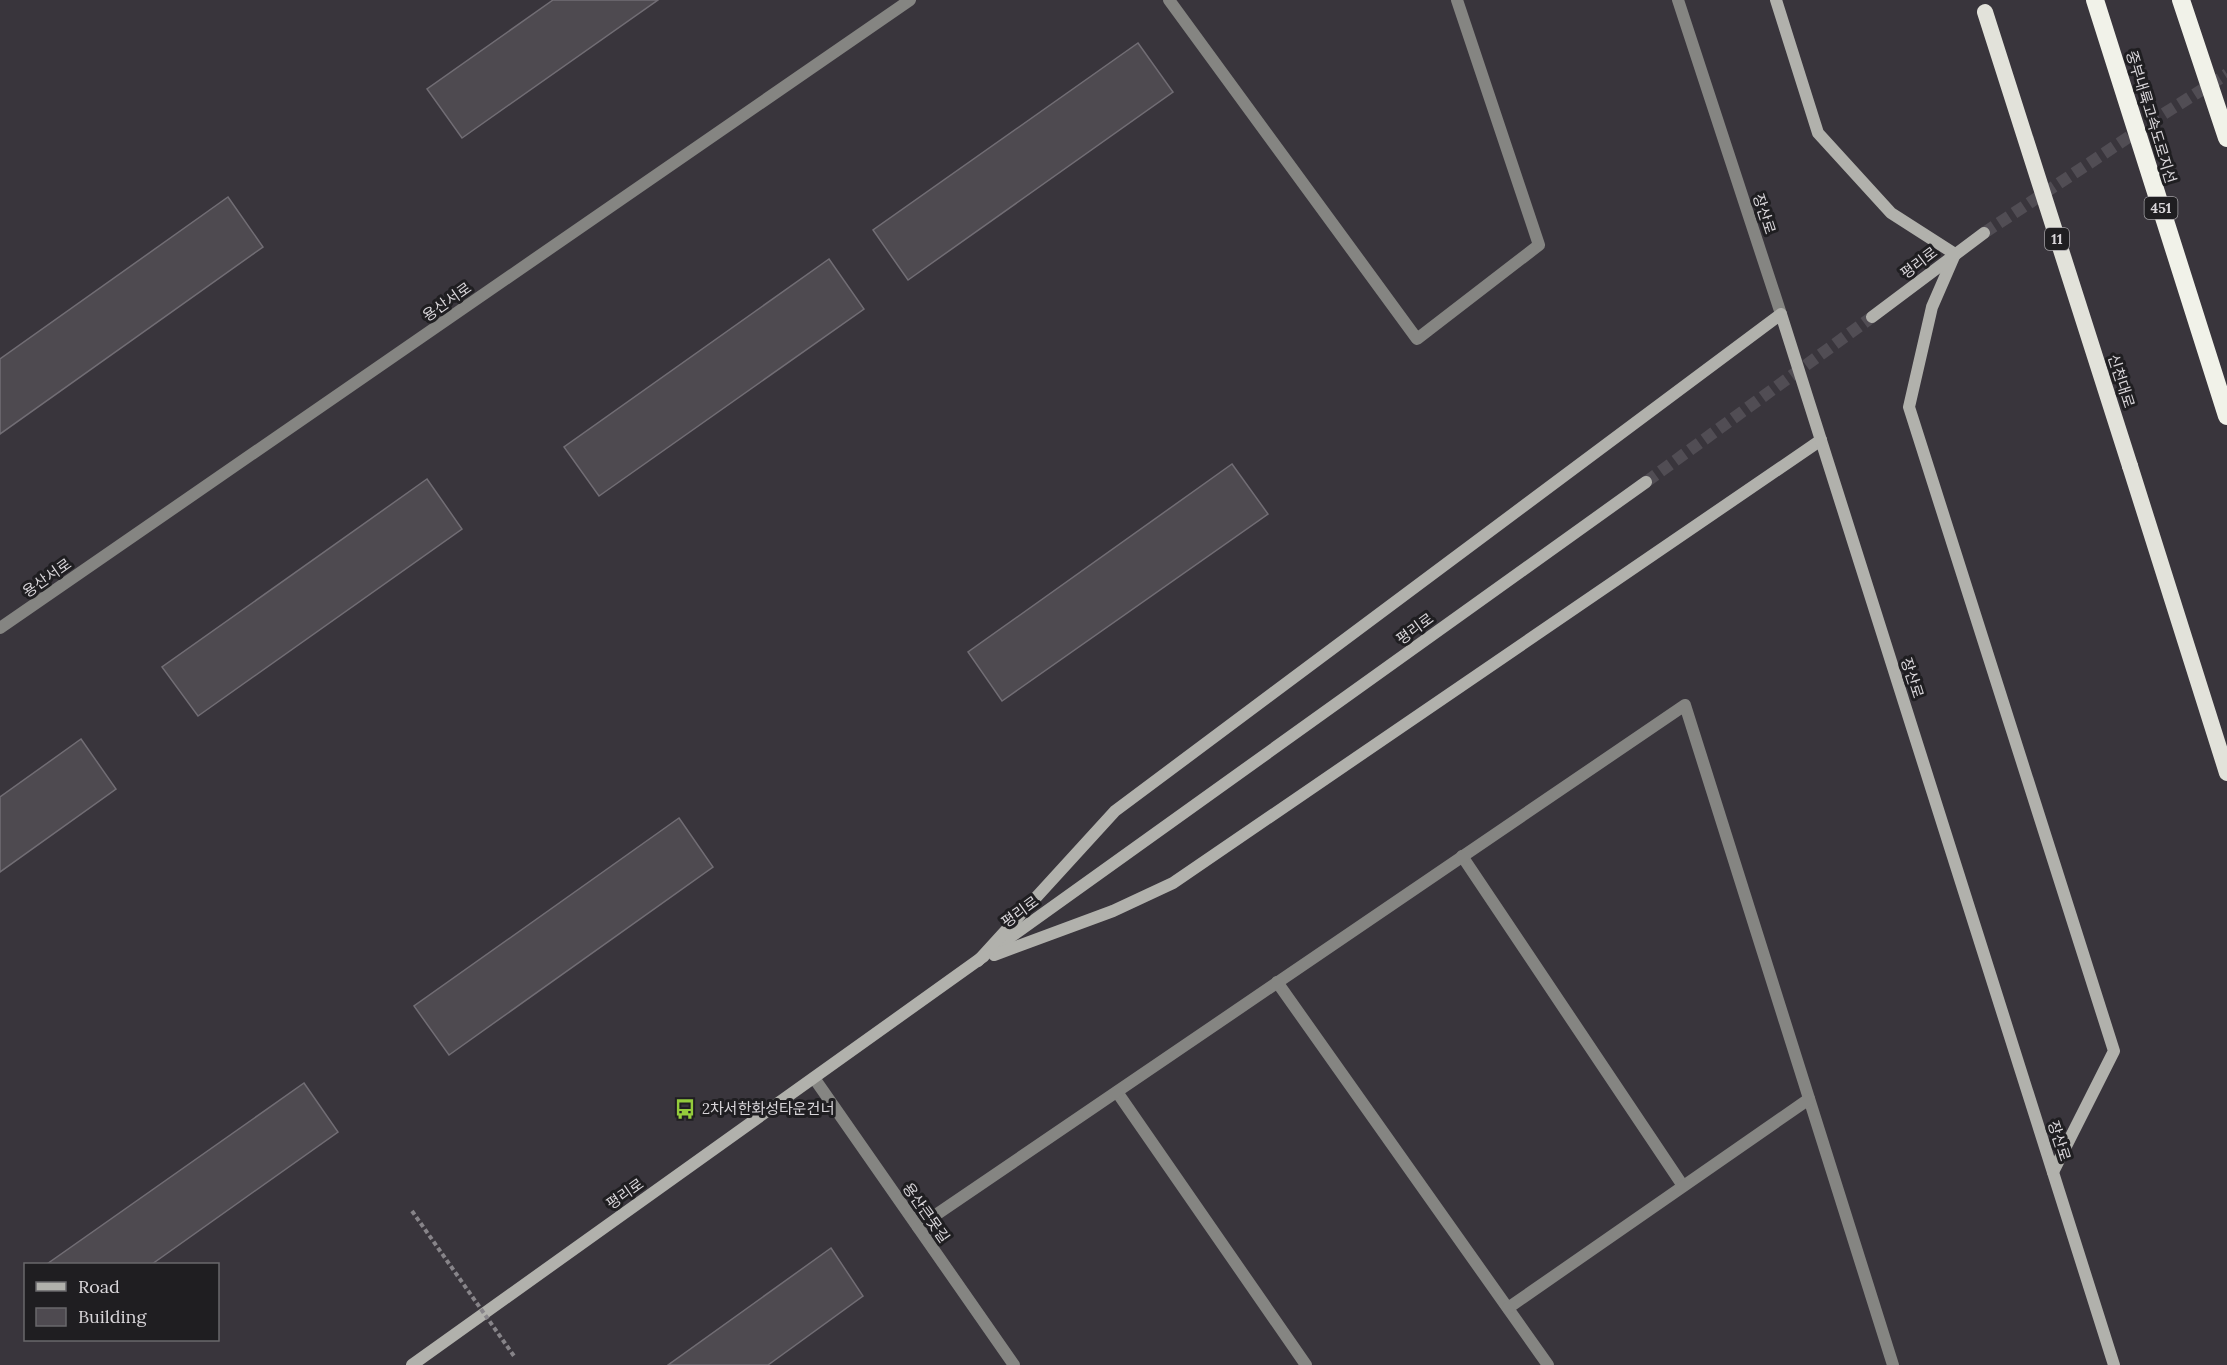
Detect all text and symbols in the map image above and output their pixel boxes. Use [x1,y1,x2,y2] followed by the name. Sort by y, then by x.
[2122,48,2181,186] street label: 중부내륙고속도로지선
[1749,191,1780,236] street label: 장산로
[2144,197,2178,219] road number: 451
[2045,228,2069,250] road number: 11
[1896,243,1941,283] street label: 평리로
[419,278,475,325] street label: 용산서로
[2104,352,2139,410] street label: 신천대로
[19,554,75,601] street label: 용산서로
[1392,609,1437,648] street label: 평리로
[1897,655,1928,700] street label: 장산로
[997,892,1042,931] street label: 평리로
[673,1097,697,1121] bus stop icon: 2차서한화성타운건너
[702,1099,834,1118] place label: 2차서한화성타운건너
[2044,1118,2075,1163] street label: 장산로
[602,1174,647,1213] street label: 평리로
[899,1179,954,1246] street label: 용산큰못길
[24,1263,219,1341] legend
[78,1275,120,1298] text: Road
[78,1305,148,1328] text: Building

